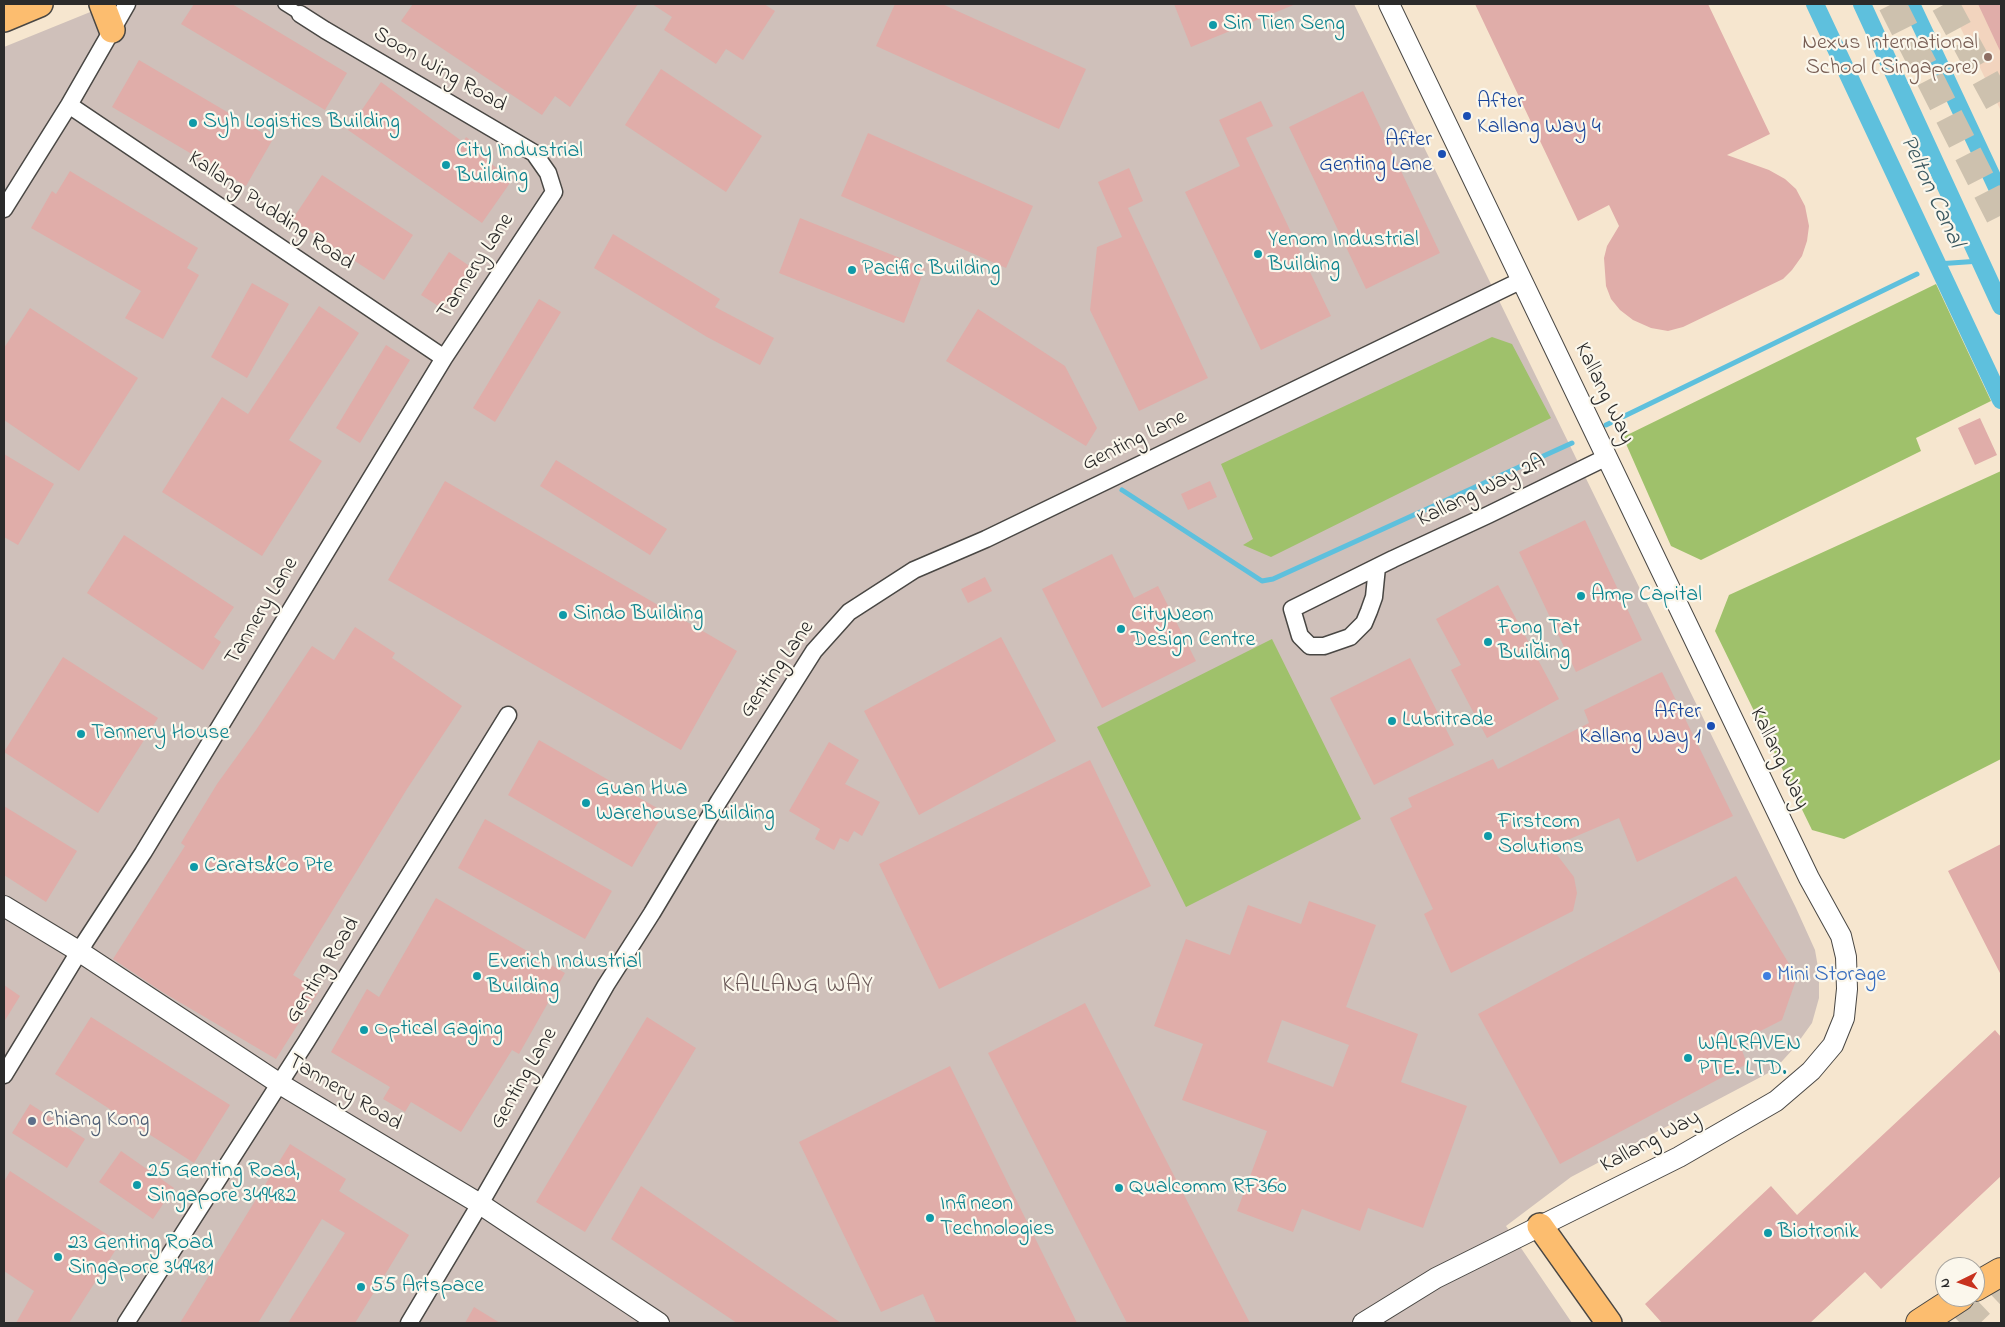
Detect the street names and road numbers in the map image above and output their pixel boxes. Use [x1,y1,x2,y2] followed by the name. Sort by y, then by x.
[368,22,510,120] street label: Soon Wing Road
[182,147,358,277] street label: Kallang Pudding Road
[433,209,521,325] street label: Tannery Lane
[1567,339,1639,449] street label: Kallang Way
[1079,405,1191,479] street label: Genting Lane
[1414,450,1550,534] street label: Kallang Way 2A
[220,553,306,671] street label: Tannery Lane
[735,616,821,724] street label: Genting Lane
[1742,704,1814,814] street label: Kallang Way
[281,913,367,1029] street label: Genting Road
[485,1024,565,1134] street label: Genting Lane
[282,1050,406,1138] street label: Tannery Road
[1597,1106,1705,1180] street label: Kallang Way

